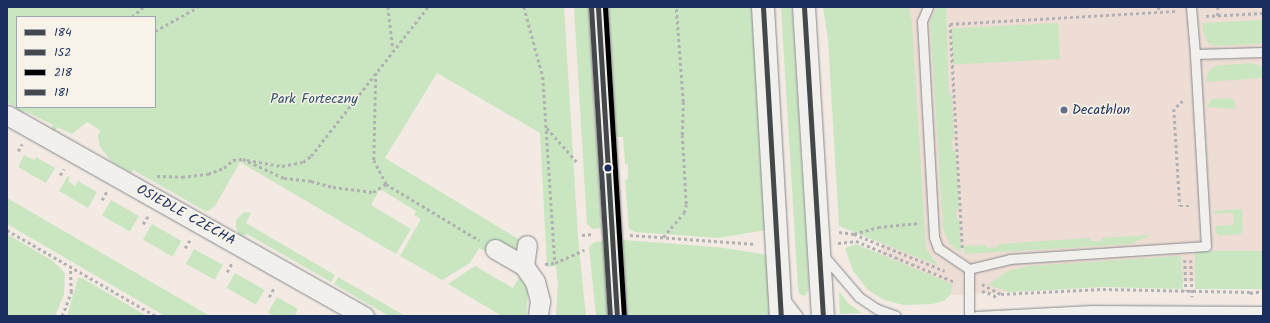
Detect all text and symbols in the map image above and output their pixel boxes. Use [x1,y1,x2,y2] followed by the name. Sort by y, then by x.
[16,16,156,108] legend
[54,23,72,42] text: 184
[54,43,71,62] text: 152
[54,63,72,82] text: 218
[54,83,69,102] text: 181
[270,91,358,107] park label: Park Forteczny
[1072,102,1130,118] place label: Decathlon
[1059,105,1069,115] marker: Decathlon
[603,163,613,173] unlabelled marker
[134,181,238,249] street label: OSIEDLE CZECHA

